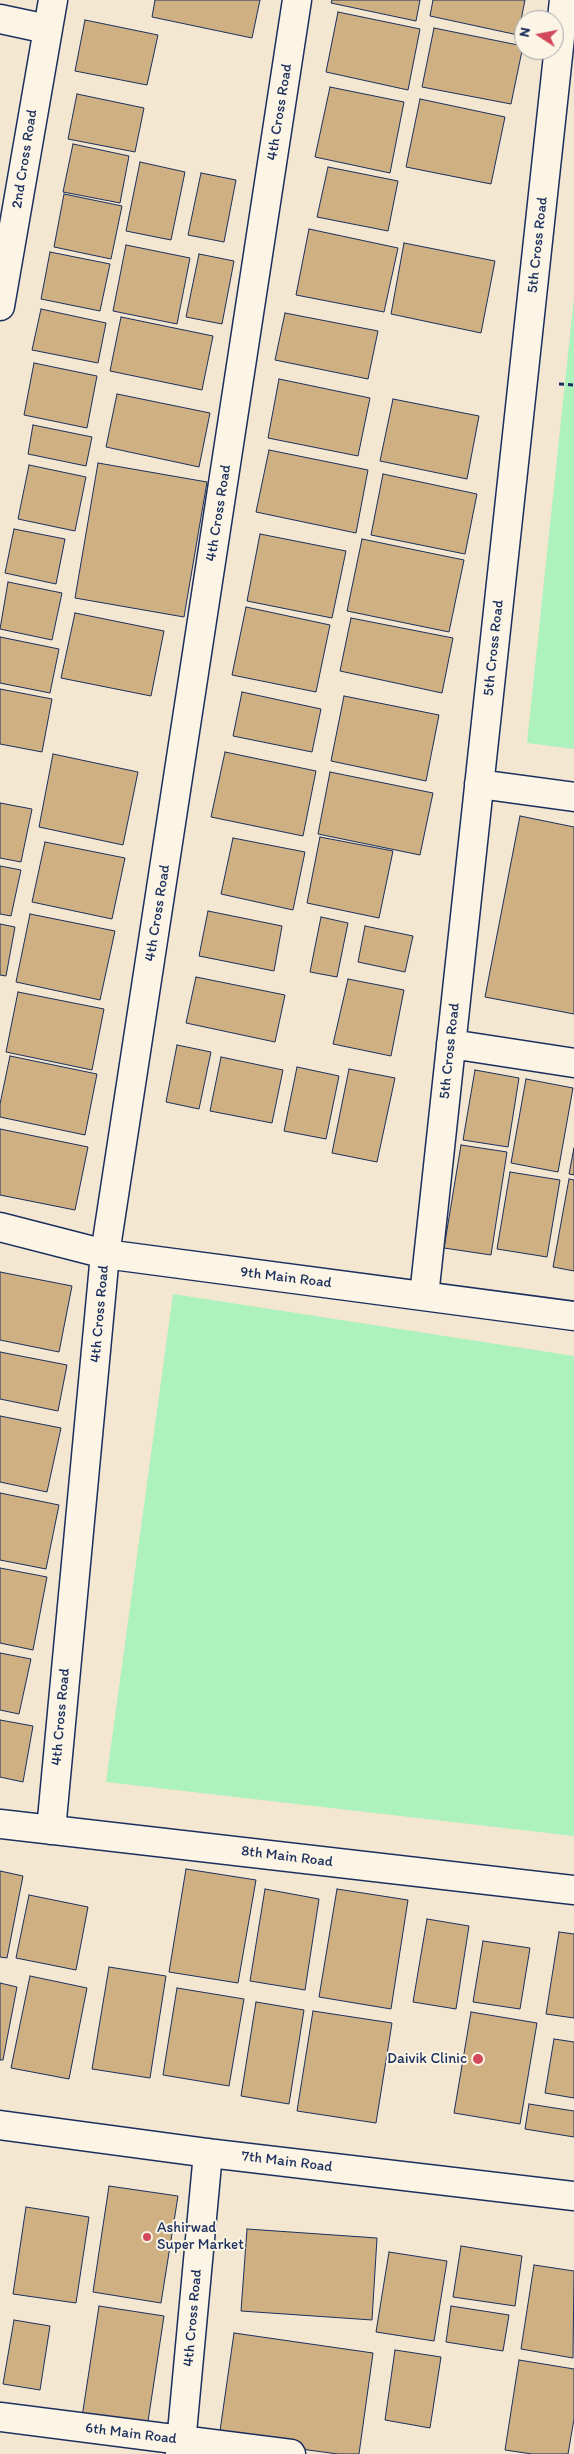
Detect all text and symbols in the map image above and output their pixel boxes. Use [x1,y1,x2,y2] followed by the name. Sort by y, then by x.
[514,10,564,60] north arrow
[516,26,534,39] text: N
[263,62,297,162] street label: 4th Cross Road
[8,108,42,210] street label: 2nd Cross Road
[524,196,552,294] street label: 5th Cross Road
[202,463,236,563] street label: 4th Cross Road
[480,599,508,697] street label: 5th Cross Road
[141,863,175,963] street label: 4th Cross Road
[436,1002,464,1100] street label: 5th Cross Road
[239,1263,333,1293] street label: 9th Main Road
[87,1264,113,1364] street label: 4th Cross Road
[48,1667,74,1767] street label: 4th Cross Road
[240,1842,334,1872] street label: 8th Main Road
[387,2050,467,2068] place label: Daivik Clinic
[471,2052,485,2066] marker: Daivik Clinic
[240,2147,334,2177] street label: 7th Main Road
[157,2219,244,2254] place label: Ashirwad Super Market
[141,2231,153,2243] marker: Ashirwad Super Market
[180,2268,206,2368] street label: 4th Cross Road
[84,2419,178,2449] street label: 6th Main Road

